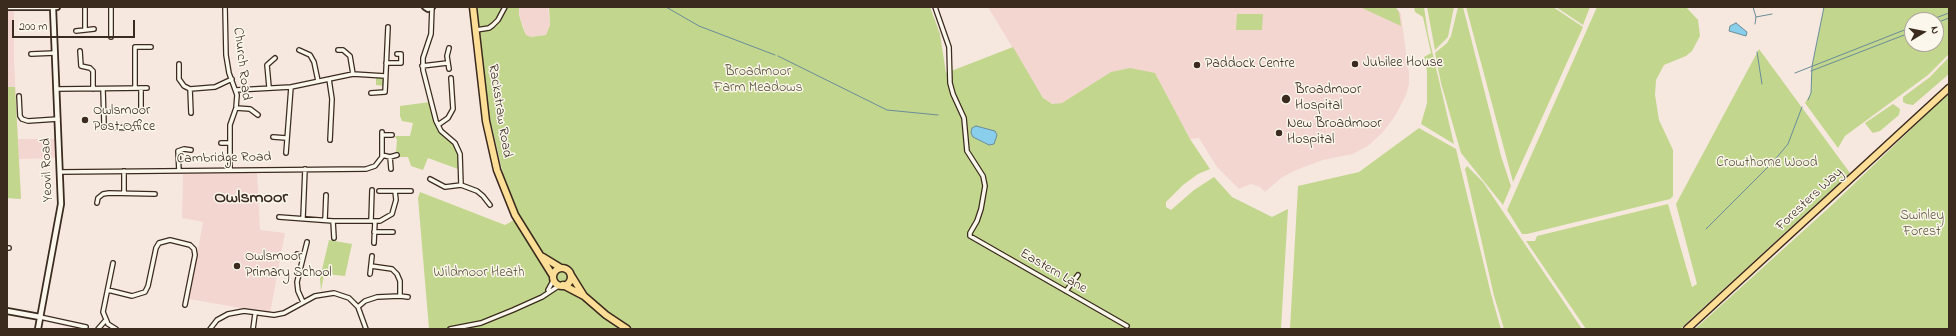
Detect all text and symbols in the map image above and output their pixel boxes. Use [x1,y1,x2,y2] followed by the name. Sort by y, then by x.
[14,12,137,38] scale bar
[1904,12,1944,52] north arrow
[19,18,48,36] text: 200 m
[1926,25,1943,35] text: N
[228,27,254,101] street label: Church Road
[1363,56,1443,72] place label: Jubilee House
[1205,57,1295,73] place label: Paddock Centre
[1350,59,1360,69] marker: Jubilee House
[1192,60,1202,70] marker: Paddock Centre
[483,63,515,159] street label: Rackstraw Road
[713,65,803,98] park label: Broadmoor Farm Meadows
[1295,83,1361,116] place label: Broadmoor Hospital
[1280,93,1292,105] marker: Broadmoor Hospital
[93,104,155,136] place label: Owlsmoor Post Office
[80,115,90,125] marker: Owlsmoor Post Office
[1287,117,1382,150] place label: New Broadmoor Hospital
[1274,128,1284,138] marker: New Broadmoor Hospital
[38,138,58,202] street label: Yeovil Road
[176,150,272,168] street label: Cambridge Road
[1716,156,1818,172] park label: Crowthorne Wood
[1773,165,1847,235] street label: Foresters Way
[214,188,288,210] district label: Owlsmoor
[1900,209,1944,242] park label: Swinley Forest
[1016,246,1090,298] street label: Eastern Lane
[245,250,332,282] place label: Owlsmoor Primary School
[232,261,242,271] marker: Owlsmoor Primary School
[434,266,524,282] park label: Wildmoor Heath

